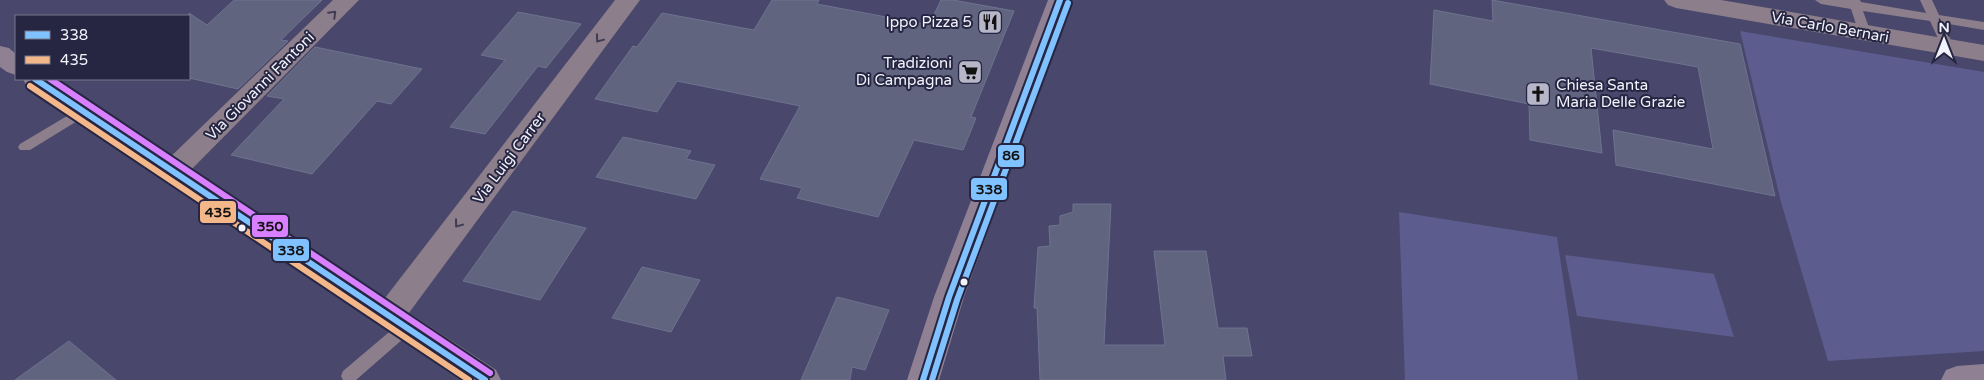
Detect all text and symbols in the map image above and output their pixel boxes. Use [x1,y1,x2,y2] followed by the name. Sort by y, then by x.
[1770,8,1890,46] street label: Via Carlo Bernari
[977,9,1003,35] restaurant icon: Ippo Pizza 5
[327,11,336,20] one-way arrow
[886,13,972,31] place label: Ippo Pizza 5
[15,15,190,80] legend
[1919,15,1969,65] north arrow
[1938,19,1950,36] text: N
[60,26,88,44] text: 338
[202,28,318,144] street label: Via Giovanni Fantoni
[596,33,604,42] one-way arrow
[60,51,88,69] text: 435
[856,54,952,89] place label: Tradizioni Di Campagna
[957,59,983,85] supermarket icon: Tradizioni Di Campagna
[1556,76,1685,111] place label: Chiesa Santa Maria Delle Grazie
[1525,81,1551,107] church icon: Chiesa Santa Maria Delle Grazie
[469,109,549,207] street label: Via Luigi Carrer
[997,144,1025,168] line badge: 86
[1002,147,1020,164] text: 86
[970,177,1008,201] line badge: 338
[976,181,1002,198] text: 338
[199,200,237,224] line badge: 435
[205,204,231,221] text: 435
[251,214,289,238] line badge: 350
[257,218,283,235] text: 350
[456,218,464,227] one-way arrow
[237,223,247,233] unlabelled marker
[272,238,310,262] line badge: 338
[278,242,304,259] text: 338
[959,277,969,287] unlabelled marker

